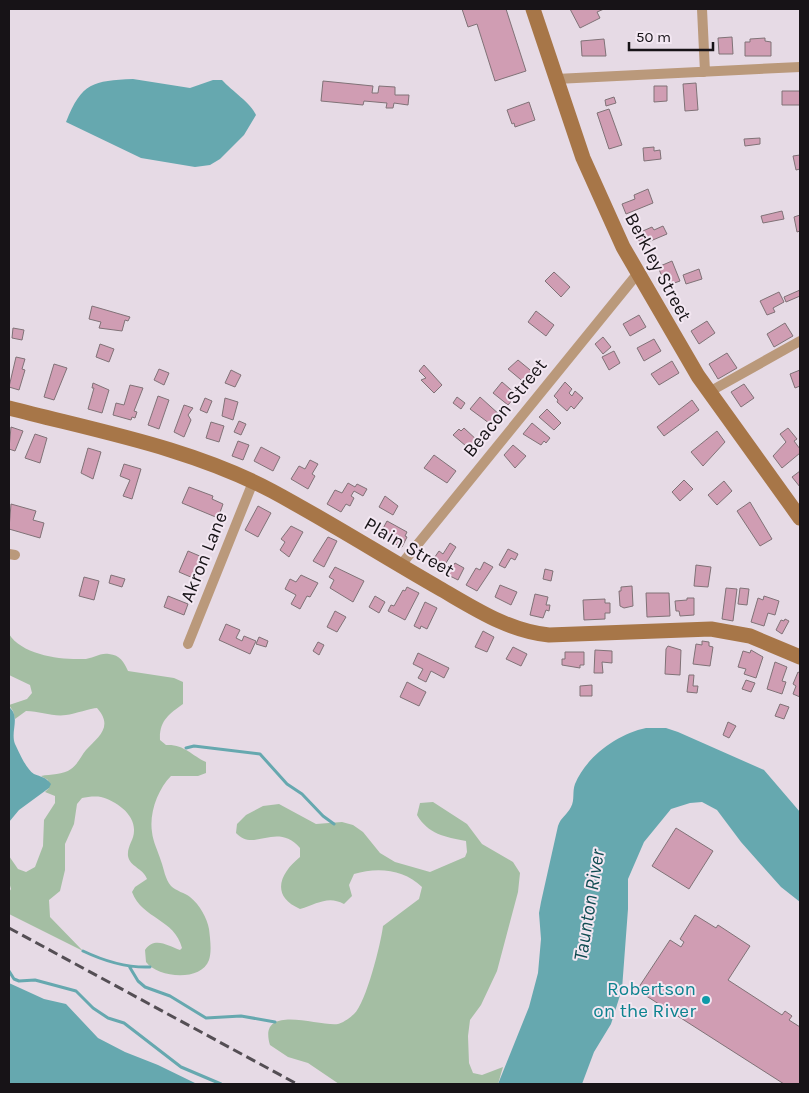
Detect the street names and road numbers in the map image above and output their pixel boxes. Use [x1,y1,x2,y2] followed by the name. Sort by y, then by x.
[620,209,696,325] street label: Berkley Street
[459,354,551,462] street label: Beacon Street
[176,509,232,605] street label: Akron Lane
[360,512,458,582] street label: Plain Street

